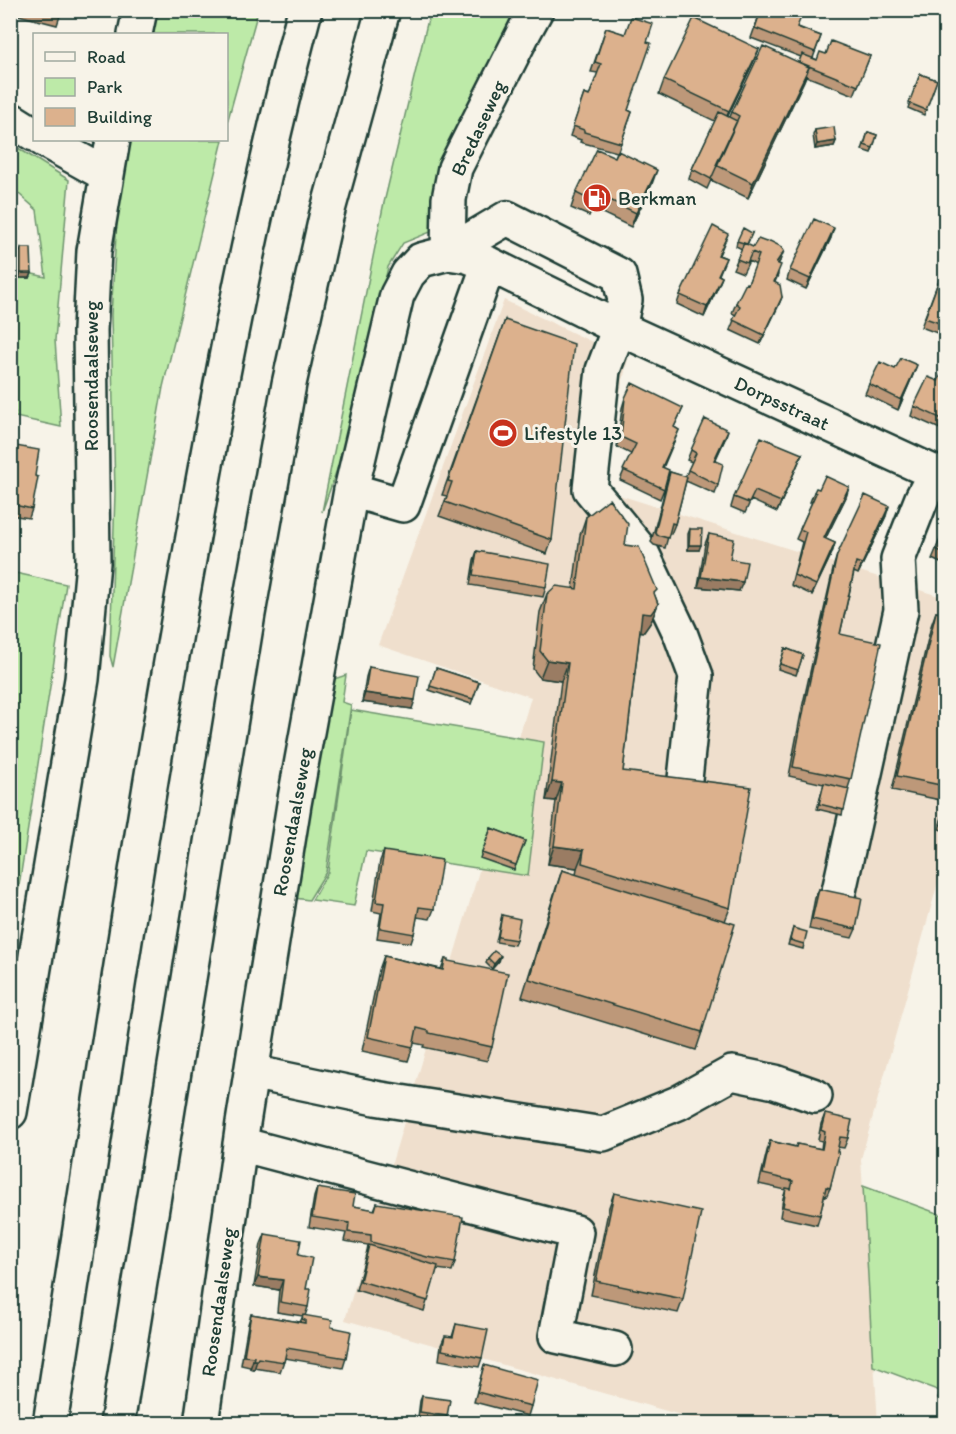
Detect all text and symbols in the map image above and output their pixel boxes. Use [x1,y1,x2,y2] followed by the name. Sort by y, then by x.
[33,33,228,141] legend
[87,46,126,68] text: Road
[87,76,122,98] text: Park
[445,76,511,180] street label: Bredaseweg
[87,106,153,128] text: Building
[581,182,613,214] fuel station icon: Berkman
[618,186,697,210] place label: Berkman
[79,300,103,451] street label: Roosendaalseweg
[731,370,833,436] street label: Dorpsstraat
[487,417,519,449] sports icon: Lifestyle 13
[524,421,622,445] place label: Lifestyle 13
[267,745,317,898] street label: Roosendaalseweg
[196,1225,240,1378] street label: Roosendaalseweg

